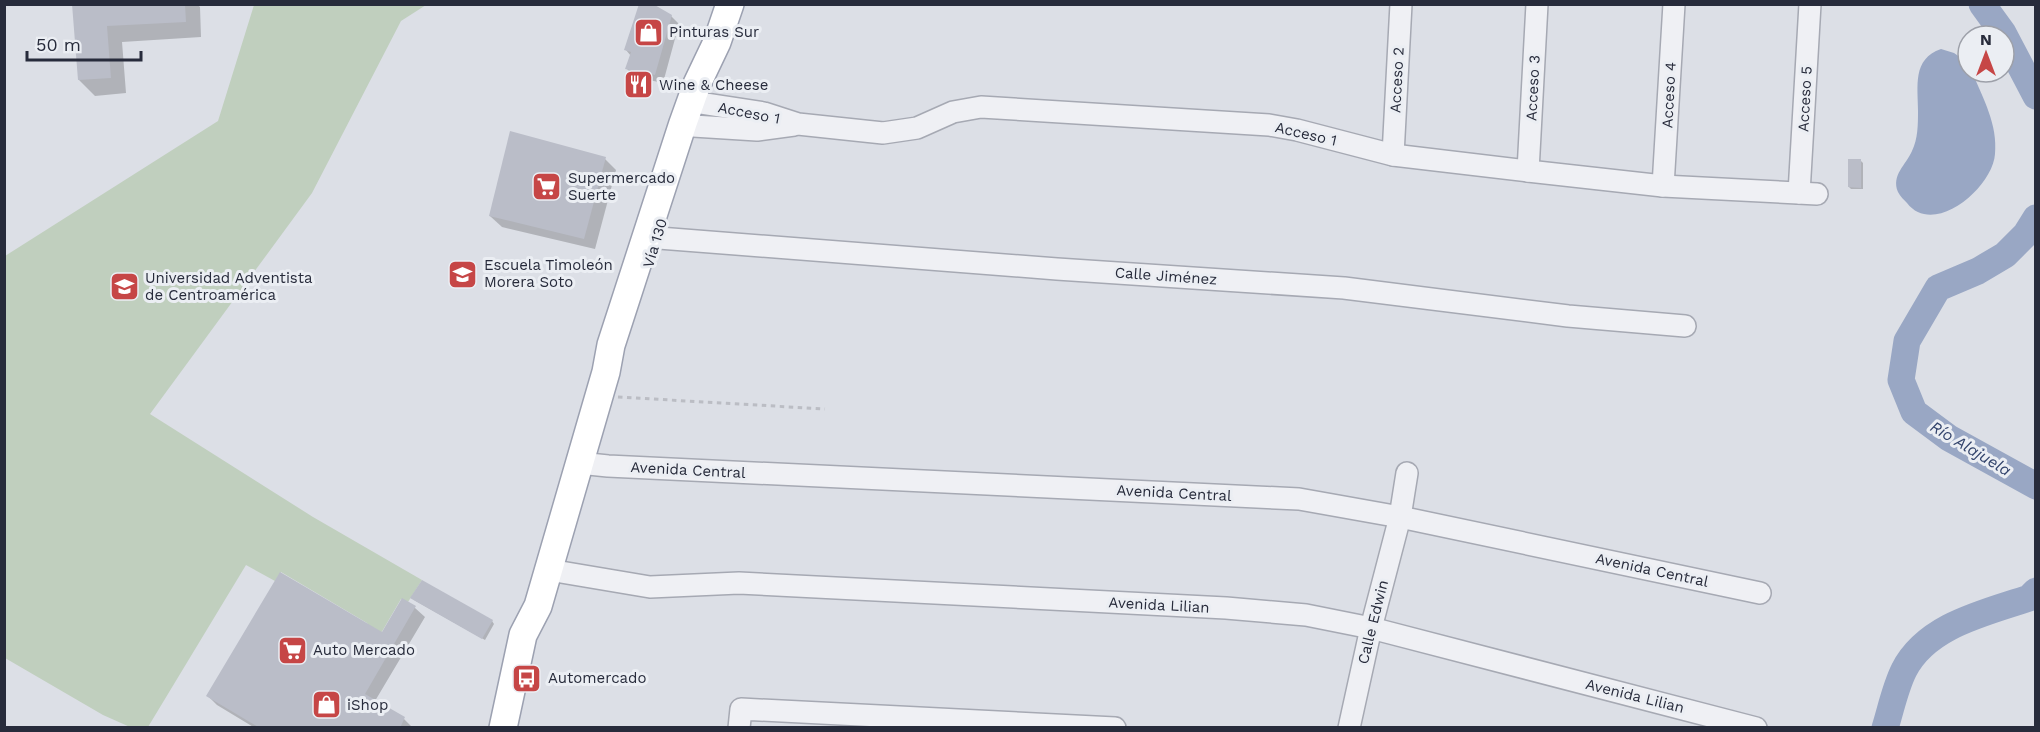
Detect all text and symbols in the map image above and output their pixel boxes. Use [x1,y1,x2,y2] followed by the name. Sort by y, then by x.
[632,16,664,48] shop icon: Pinturas Sur
[669,23,759,41] place label: Pinturas Sur
[27,24,141,62] scale bar
[1956,24,2016,84] north arrow
[1980,30,1992,49] text: N
[36,34,81,55] text: 50 m
[1386,47,1408,113] street label: Acceso 2
[1522,55,1544,121] street label: Acceso 3
[1658,61,1680,129] street label: Acceso 4
[1794,66,1816,132] street label: Acceso 5
[622,69,654,101] restaurant icon: Wine & Cheese
[659,76,768,94] place label: Wine & Cheese
[716,98,782,128] street label: Acceso 1
[1273,118,1339,150] street label: Acceso 1
[568,169,675,204] place label: Supermercado Suerte
[531,171,563,203] supermarket icon: Supermercado Suerte
[639,216,671,270] street label: Vía 130
[484,256,613,291] place label: Escuela Timoleón Morera Soto
[447,258,479,290] school or university icon: Escuela Timoleón Morera Soto
[1114,263,1218,289] street label: Calle Jiménez
[145,269,313,304] place label: Universidad Adventista de Centroamérica
[108,271,140,303] school or university icon: Universidad Adventista de Centroamérica
[1927,417,2015,480] water label: Río Alajuela
[630,458,746,482] street label: Avenida Central
[1116,481,1232,505] street label: Avenida Central
[1594,549,1711,591] street label: Avenida Central
[1354,578,1392,666] street label: Calle Edwin
[1108,593,1210,617] street label: Avenida Lilian
[276,634,308,666] supermarket icon: Auto Mercado
[313,641,415,659] place label: Auto Mercado
[511,662,543,694] bus stop icon: Automercado
[548,669,646,687] place label: Automercado
[1584,675,1686,717] street label: Avenida Lilian
[310,689,342,721] shop icon: iShop
[347,696,388,714] place label: iShop

